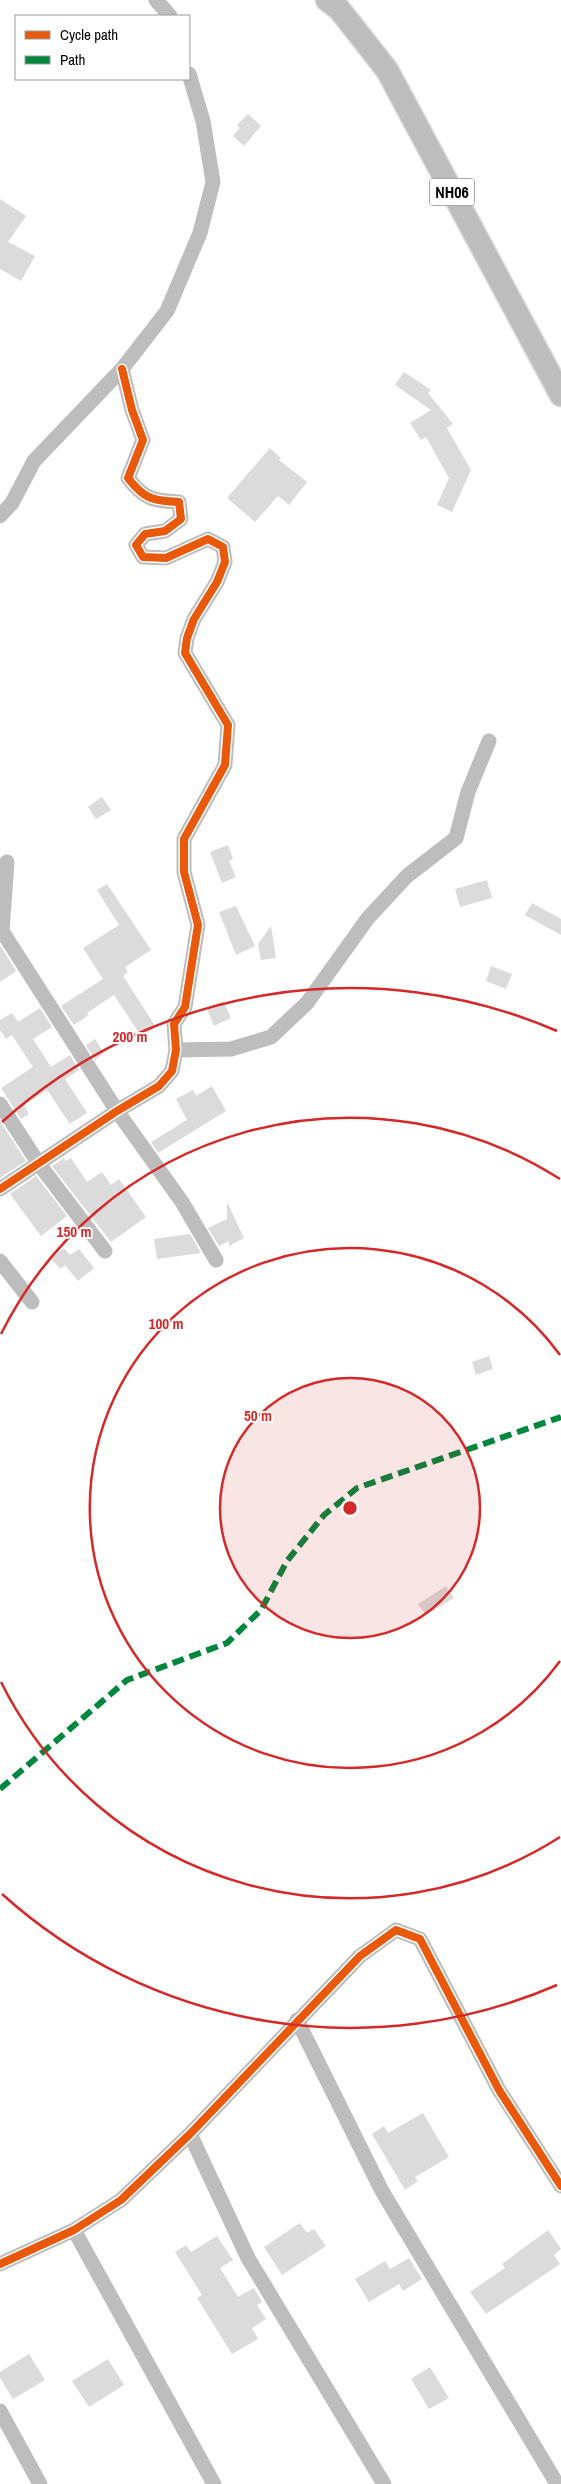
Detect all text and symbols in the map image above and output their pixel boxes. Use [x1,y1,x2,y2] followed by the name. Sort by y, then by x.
[15,15,190,80] legend
[60,24,118,45] text: Cycle path
[60,49,85,70] text: Path
[430,178,474,206] road number: NH06
[113,1026,147,1047] text: 200 m
[57,1221,91,1242] text: 150 m
[149,1313,183,1334] text: 100 m
[244,1405,272,1426] text: 50 m
[341,1499,359,1517] centre of rings

